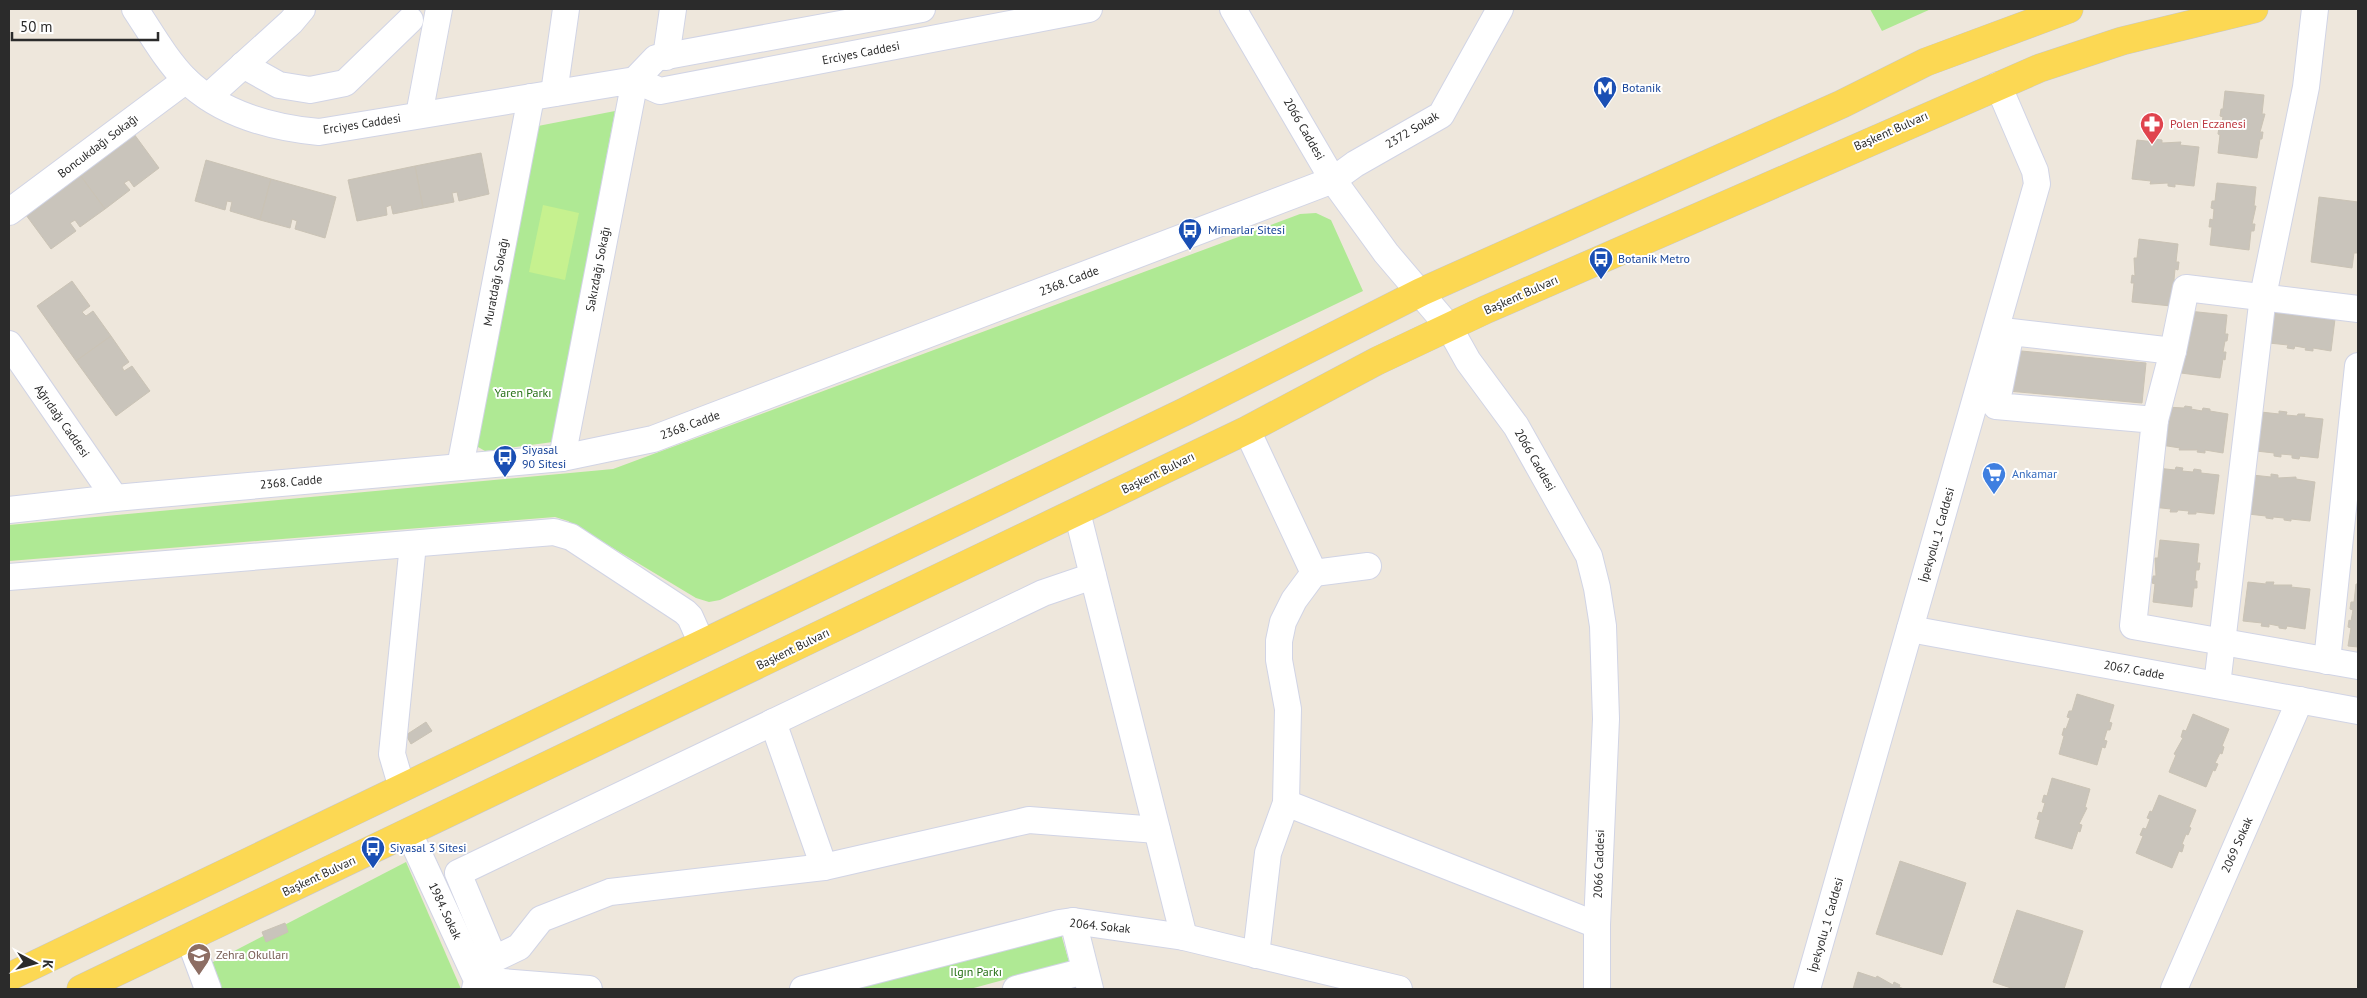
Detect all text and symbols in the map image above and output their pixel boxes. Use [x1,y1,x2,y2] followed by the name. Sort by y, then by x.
[12,10,159,42] scale bar
[20,17,53,36] text: 50 m
[821,38,901,67] street label: Erciyes Caddesi
[1592,75,1618,109] metro station icon: Botanik
[1622,80,1661,95] place label: Botanik
[1281,95,1328,162] street label: 2066 Caddesi
[1382,108,1441,151] street label: 2372 Sokak
[1851,108,1930,154] street label: Başkent Bulvarı
[54,110,141,181] street label: Boncukdağı Sokağı
[322,110,402,137] street label: Erciyes Caddesi
[2139,111,2165,145] pharmacy icon: Polen Eczanesi
[2170,116,2246,131] place label: Polen Eczanesi
[1177,217,1203,251] bus stop icon: Mimarlar Sitesi
[1208,222,1285,237] place label: Mimarlar Sitesi
[582,225,613,313] street label: Sakızdağı Sokağı
[480,237,511,327] street label: Muratdağı Sokağı
[1588,246,1614,280] bus stop icon: Botanik Metro
[1618,251,1690,266] place label: Botanik Metro
[1037,262,1101,299] street label: 2368. Cadde
[1481,272,1560,318] street label: Başkent Bulvarı
[32,381,93,460] street label: Ağrıdağı Caddesi
[494,385,552,400] park label: Yaren Parkı
[658,407,722,442] street label: 2368. Cadde
[1512,426,1559,493] street label: 2066 Caddesi
[522,442,566,471] place label: Siyasal 90 Sitesi
[492,444,518,478] bus stop icon: Siyasal 90 Sitesi
[1119,448,1197,497] street label: Başkent Bulvarı
[1981,461,2007,495] supermarket icon: Ankamar
[2012,466,2057,481] place label: Ankamar
[259,471,323,492] street label: 2368. Cadde
[1916,486,1957,584] street label: İpekyolu_1 Caddesi
[754,624,832,673] street label: Başkent Bulvarı
[2103,657,2166,682] street label: 2067. Cadde
[2218,814,2256,875] street label: 2069 Sokak
[1590,829,1607,899] street label: 2066 Caddesi
[360,835,386,869] bus stop icon: Siyasal 3 Sitesi
[390,840,466,855] place label: Siyasal 3 Sitesi
[280,852,358,899] street label: Başkent Bulvarı
[1805,876,1846,974] street label: İpekyolu_1 Caddesi
[426,880,465,942] street label: 1984. Sokak
[1069,915,1132,936] street label: 2064. Sokak
[10,938,60,988] north arrow
[186,942,212,976] school or university icon: Zehra Okulları
[216,947,289,962] place label: Zehra Okulları
[38,959,57,970] text: K
[950,964,1002,979] park label: Ilgın Parkı

